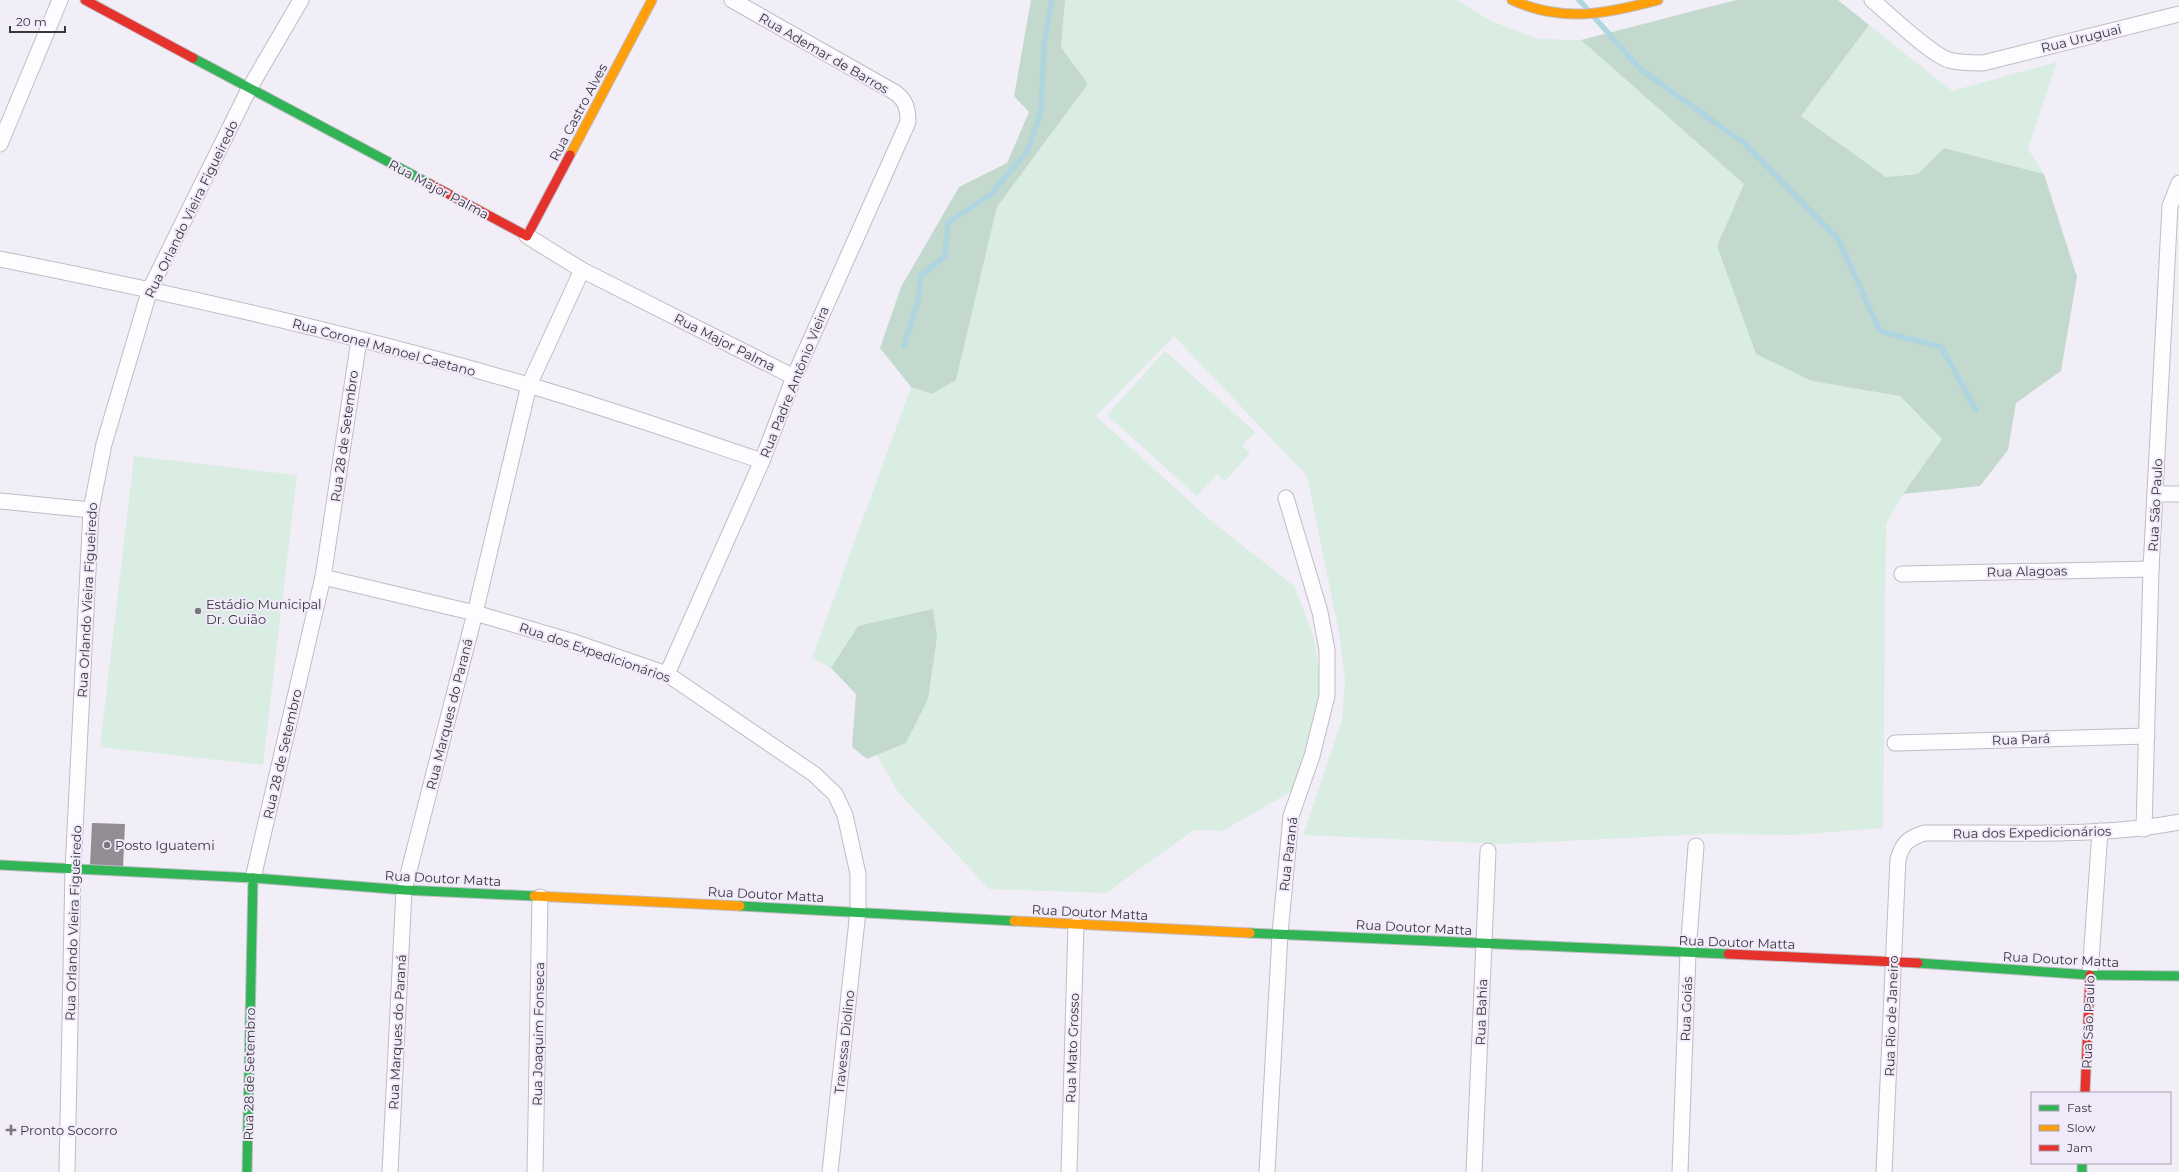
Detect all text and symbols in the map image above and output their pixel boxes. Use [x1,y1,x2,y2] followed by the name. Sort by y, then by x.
[10,8,65,34] scale bar
[756,9,892,97] street label: Rua Ademar de Barros
[16,14,47,29] text: 20 m
[2039,20,2123,56] street label: Rua Uruguai
[546,61,610,163] street label: Rua Castro Alves
[141,118,241,300] street label: Rua Orlando Vieira Figueiredo
[386,156,492,222] street label: Rua Major Palma
[756,304,832,460] street label: Rua Padre Antônio Vieira
[672,310,778,374] street label: Rua Major Palma
[291,315,477,379] street label: Rua Coronel Manoel Caetano
[327,369,361,503] street label: Rua 28 de Setembro
[2145,458,2165,552] street label: Rua São Paulo
[74,502,100,698] street label: Rua Orlando Vieira Figueiredo
[1986,562,2068,580] street label: Rua Alagoas
[206,596,322,627] place label: Estádio Municipal Dr. Guião
[193,606,203,616] marker: Estádio Municipal Dr. Guião
[517,619,673,685] street label: Rua dos Expedicionários
[422,637,476,791] street label: Rua Marques do Paraná
[259,687,305,821] street label: Rua 28 de Setembro
[1992,730,2050,748] street label: Rua Pará
[1275,816,1301,892] street label: Rua Paraná
[1952,823,2112,841] street label: Rua dos Expedicionários
[62,825,84,1021] street label: Rua Orlando Vieira Figueiredo
[115,837,215,853] place label: Posto Iguatemi
[102,840,112,850] marker: Posto Iguatemi
[384,867,502,889] street label: Rua Doutor Matta
[707,883,825,905] street label: Rua Doutor Matta
[1031,901,1149,923] street label: Rua Doutor Matta
[1355,916,1473,938] street label: Rua Doutor Matta
[1678,932,1796,952] street label: Rua Doutor Matta
[2002,948,2120,970] street label: Rua Doutor Matta
[385,954,409,1110] street label: Rua Marques do Paraná
[1881,955,1901,1077] street label: Rua Rio de Janeiro
[529,962,547,1106] street label: Rua Joaquim Fonseca
[2078,975,2098,1069] street label: Rua São Paulo
[1677,976,1695,1042] street label: Rua Goiás
[1472,978,1490,1046] street label: Rua Bahia
[831,989,857,1095] street label: Travessa Diolino
[1062,993,1082,1103] street label: Rua Mato Grosso
[240,1007,258,1141] street label: Rua 28 de Setembro
[2031,1092,2171,1164] legend
[2067,1100,2092,1115] text: Fast
[2067,1120,2096,1135] text: Slow
[20,1122,117,1138] place label: Pronto Socorro
[5,1124,17,1136] marker: Pronto Socorro
[2066,1140,2093,1155] text: Jam

